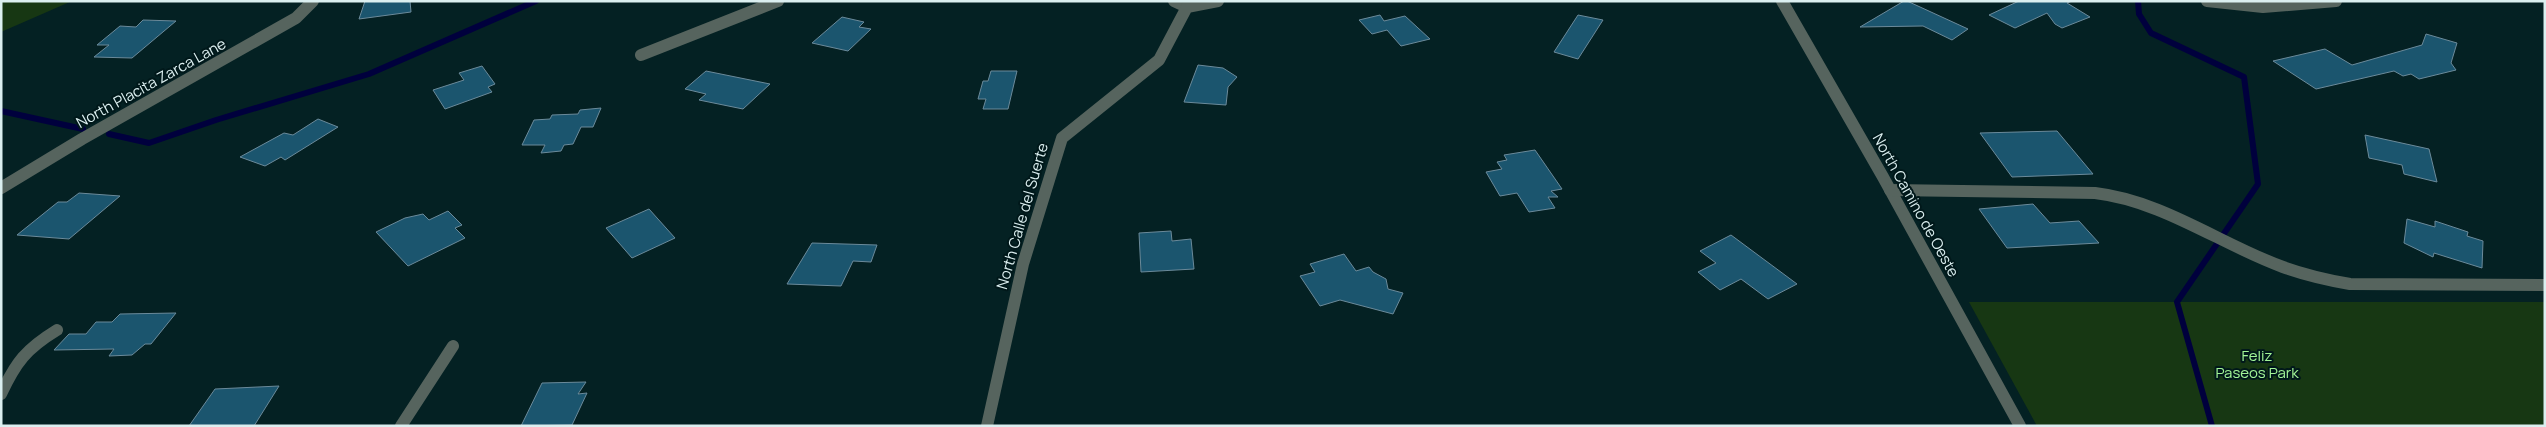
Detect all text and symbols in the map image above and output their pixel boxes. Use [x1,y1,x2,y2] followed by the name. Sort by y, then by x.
[72,33,230,133] street label: North Placita Zarca Lane
[1868,129,1964,281] street label: North Camino de Oeste
[991,140,1053,292] street label: North Calle del Suerte
[2215,345,2299,383] park label: Feliz Paseos Park

